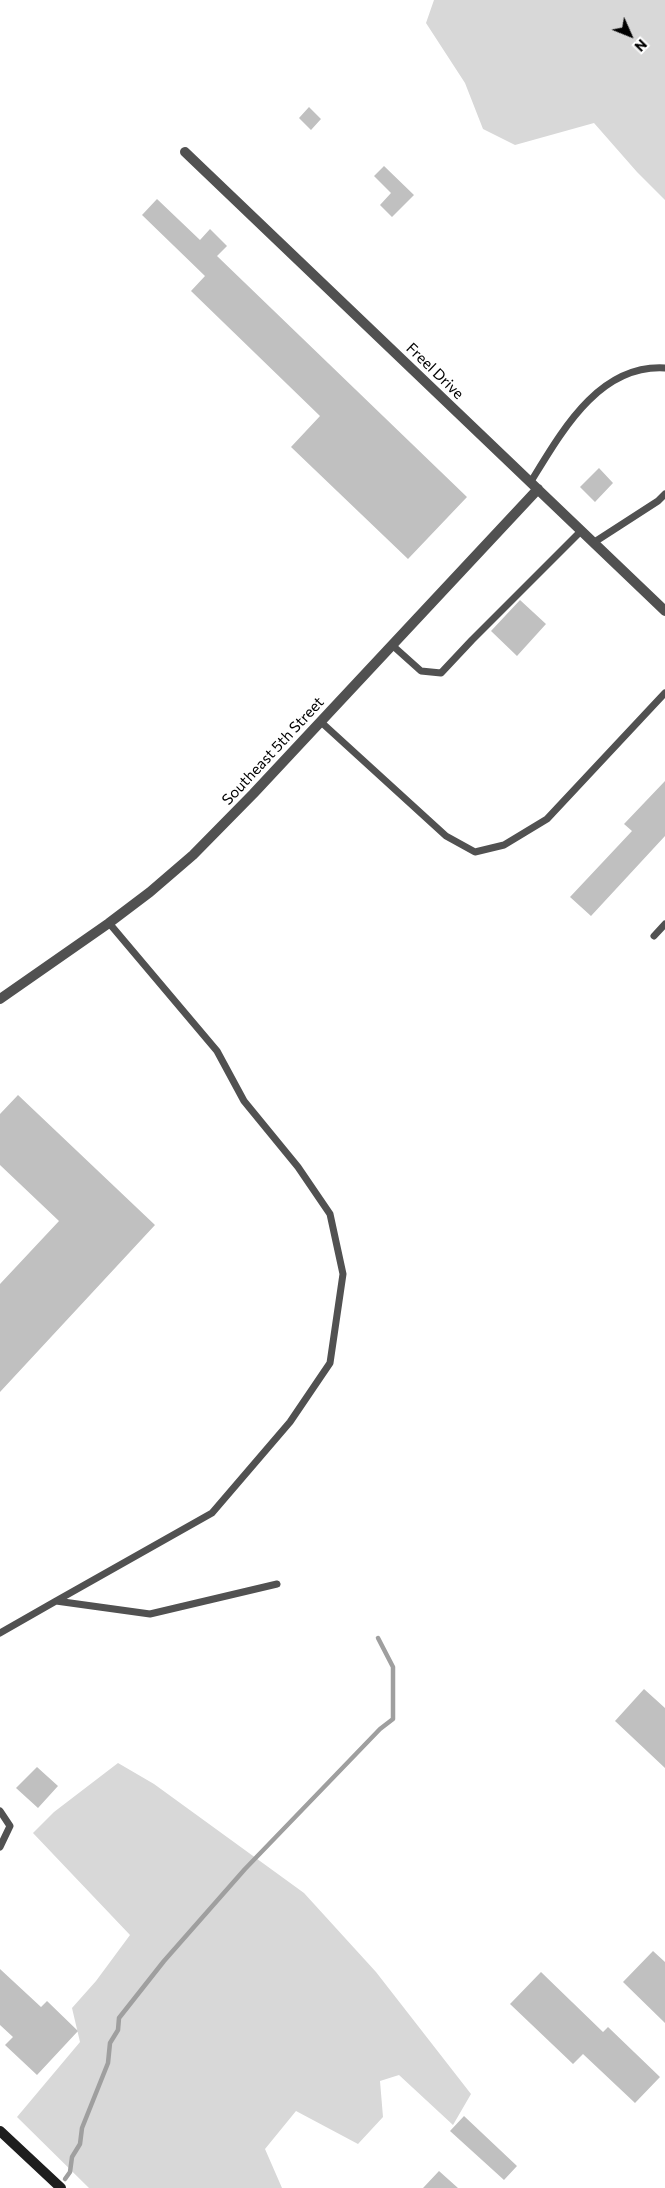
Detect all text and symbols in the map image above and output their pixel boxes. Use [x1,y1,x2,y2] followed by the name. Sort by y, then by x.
[605,10,655,60] north arrow
[631,36,651,55] text: N
[403,339,467,403] street label: Freel Drive
[218,693,328,809] street label: Southeast 5th Street

